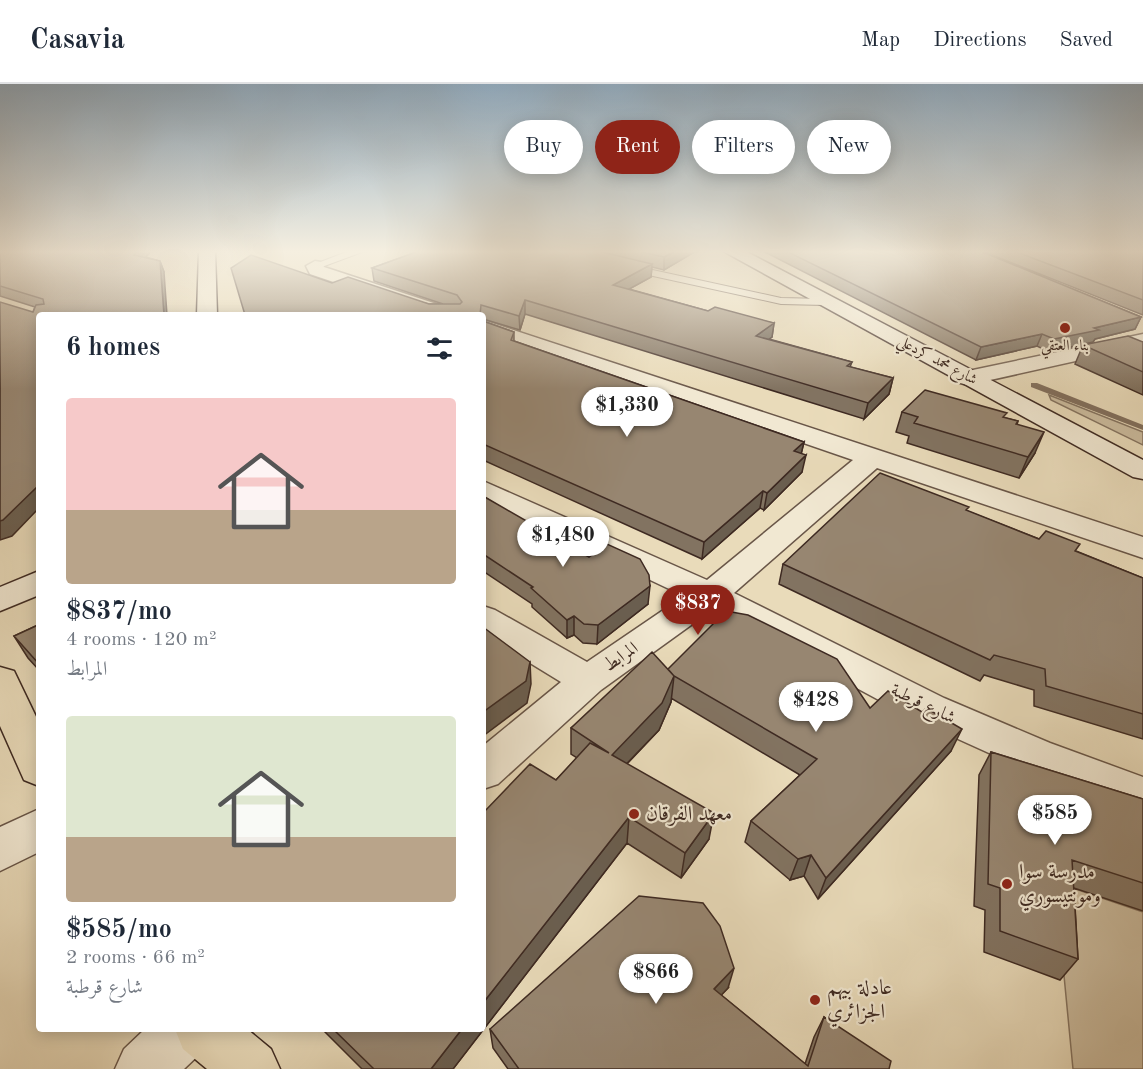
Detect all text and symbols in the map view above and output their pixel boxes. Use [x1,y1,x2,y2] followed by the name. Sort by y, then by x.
[30,27,125,55] text: Casavia
[861,30,900,51] text: Map
[933,30,1027,51] text: Directions
[1060,30,1113,51] text: Saved
[504,120,583,174] chip: Buy
[595,120,680,174] chip: Rent
[692,120,795,174] chip: Filters
[807,120,891,174] chip: New
[1058,321,1072,335] marker: بناء العتقي
[423,332,456,365] icon: filters
[892,332,980,393] street label: شارع محمد كردعلي
[66,335,160,361] text: 6 homes
[1041,339,1089,359] place label: بناء العتقي
[578,387,676,438] pin: $1,330
[595,396,659,416] text: $1,330
[207,437,315,545] icon: home
[514,517,612,568] pin: $1,480
[531,526,595,546] text: $1,480
[662,585,734,636] pin: $837
[675,594,721,614] text: $837
[66,599,172,625] text: $837/mo
[66,630,216,650] text: 4 rooms · 120 m²
[601,639,643,677] street label: المرابط
[66,660,107,680] text: المرابط
[886,681,958,732] street label: شارع قرطبة
[780,682,852,733] pin: $428
[793,691,839,711] text: $428
[207,755,315,863] icon: home
[1019,795,1091,846] pin: $585
[646,804,732,826] place label: معهد الفرقان
[1032,804,1078,824] text: $585
[627,807,641,821] marker: معهد الفرقان
[1019,862,1101,911] place label: مدرسة سوا ومونتيسوري
[1000,877,1014,891] marker: مدرسة سوا ومونتيسوري
[66,917,172,943] text: $585/mo
[66,948,205,968] text: 2 rooms · 66 m²
[620,954,692,1005] pin: $866
[633,963,679,983] text: $866
[66,978,143,998] text: شارع قرطبة
[827,978,892,1027] place label: عادلة بيهم الجزائري
[808,993,822,1007] marker: عادلة بيهم الجزائري

